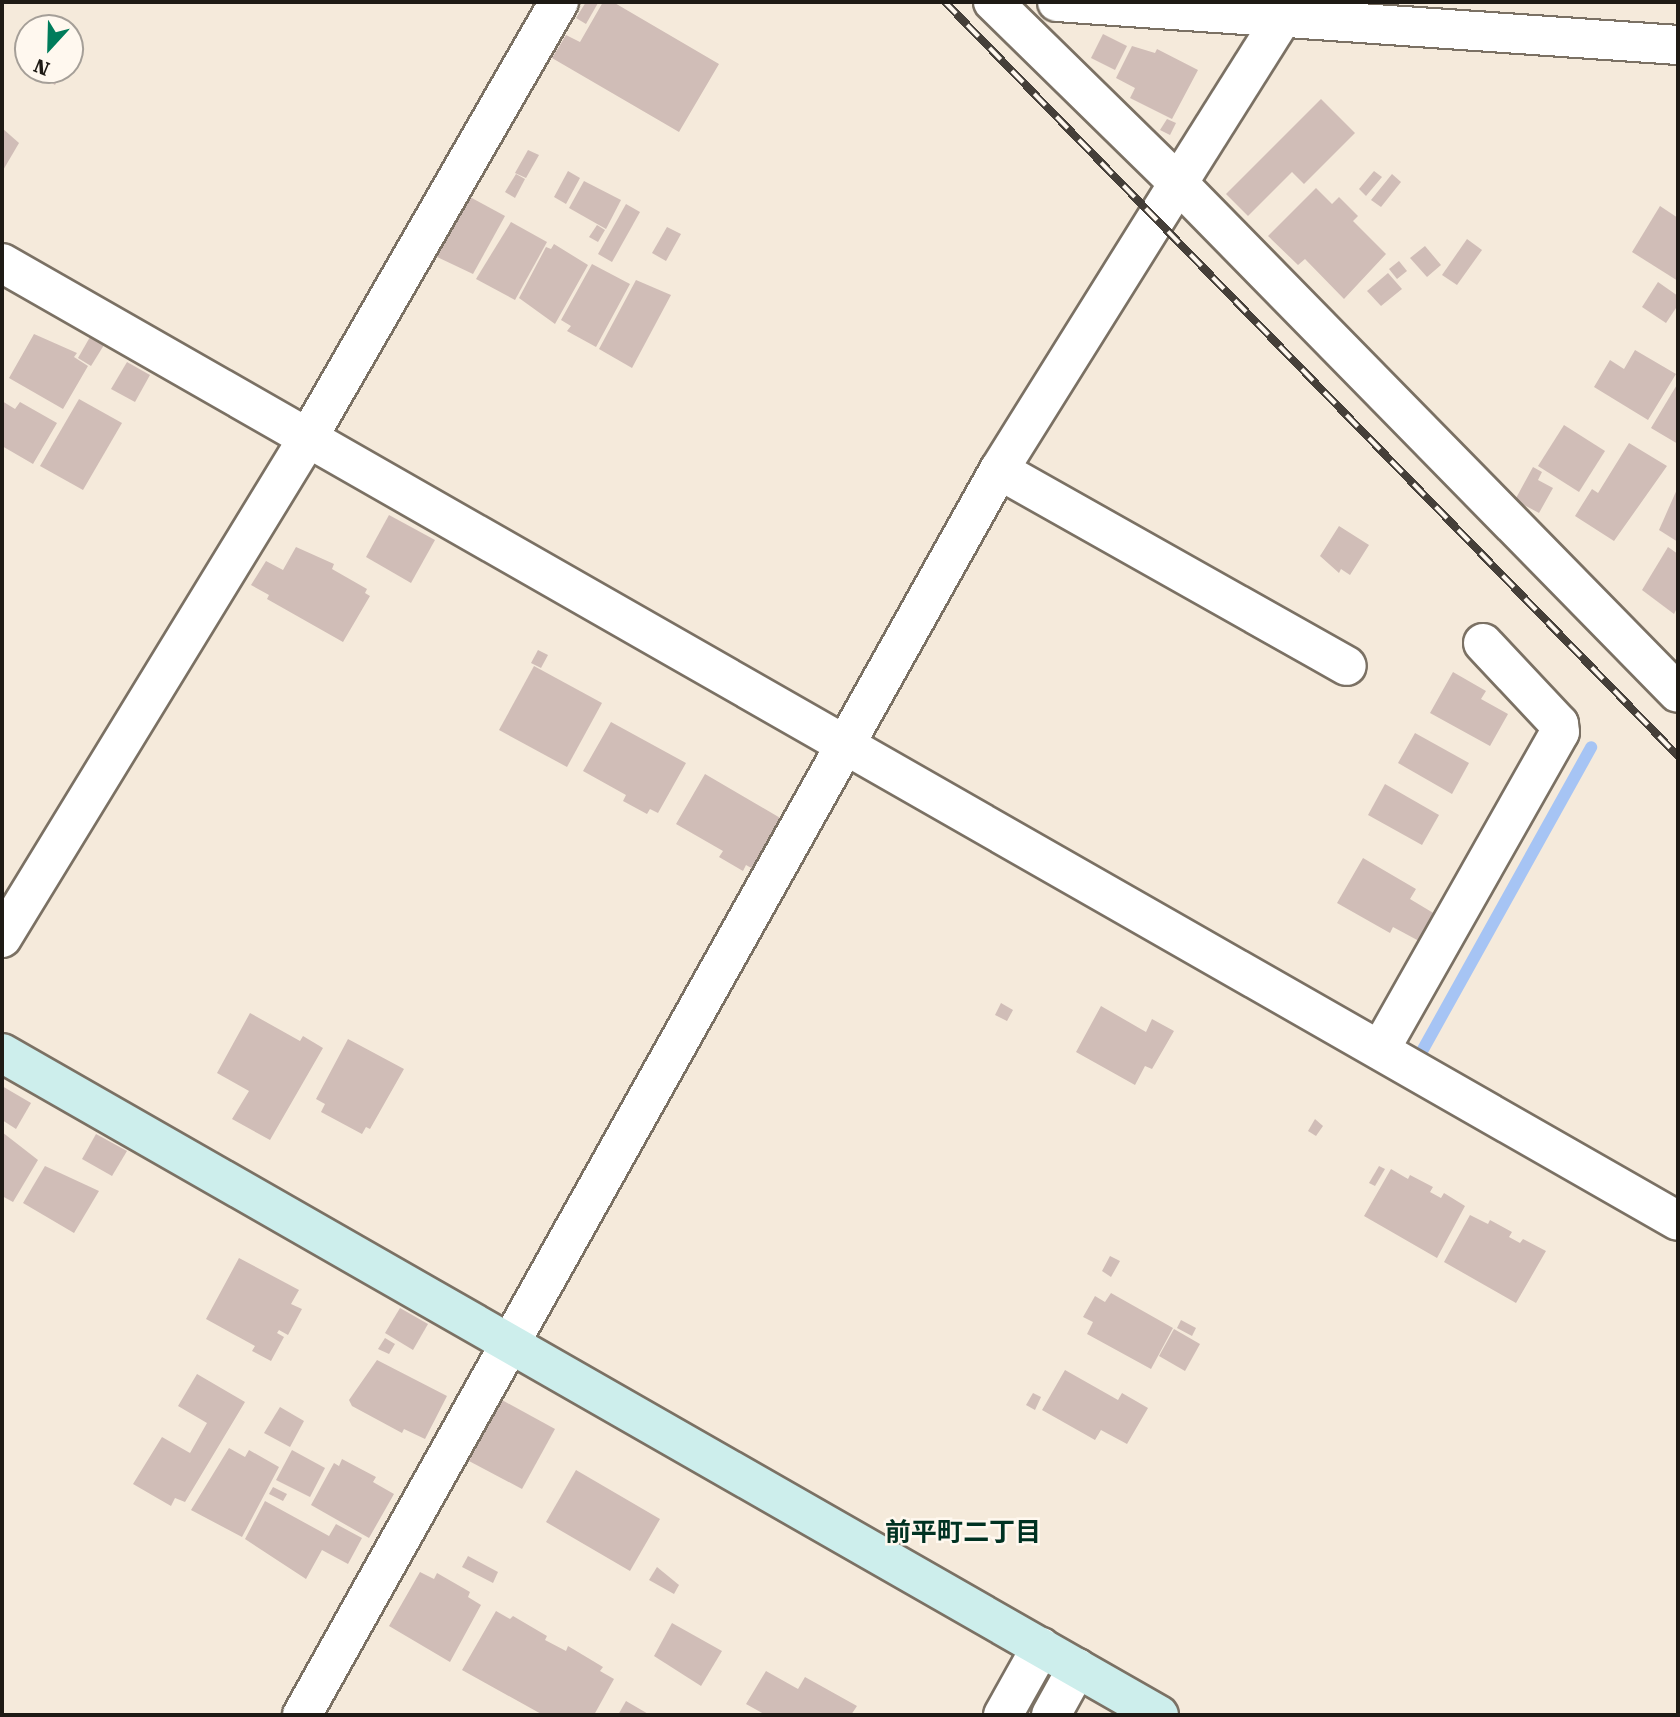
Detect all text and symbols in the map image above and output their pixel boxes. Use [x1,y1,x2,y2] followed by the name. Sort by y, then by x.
[14,14,84,84] north arrow
[31,54,53,80] text: N
[885,1517,1041,1549] district label: 前平町二丁目

